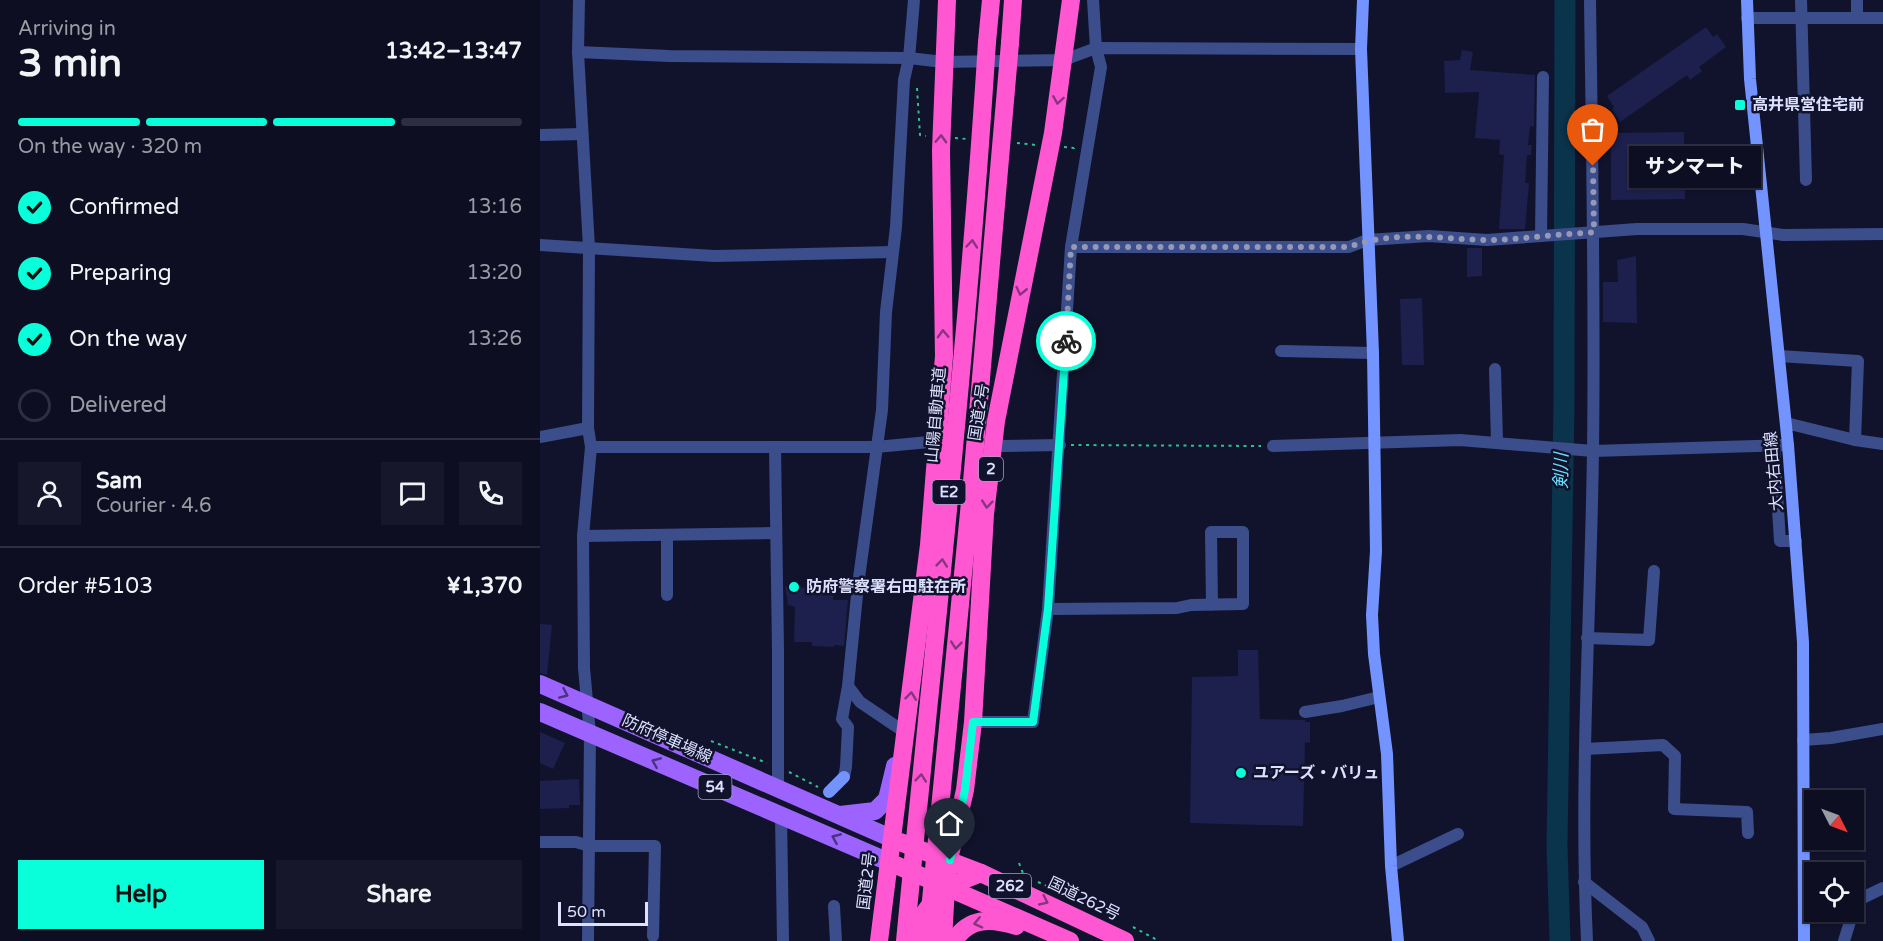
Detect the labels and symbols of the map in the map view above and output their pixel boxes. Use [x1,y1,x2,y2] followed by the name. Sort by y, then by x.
[1052,95,1064,104] one-way arrow
[1752,95,1864,115] place label: 高井県営住宅前
[1733,98,1747,112] marker: 高井県営住宅前
[1567,104,1618,166] pin
[935,135,947,144] one-way arrow
[1629,145,1761,187] callout: サンマート
[965,239,978,248] one-way arrow
[1016,286,1029,296] one-way arrow
[1036,311,1096,371] courier
[937,330,949,339] one-way arrow
[922,366,950,464] street label: 山陽自動車道
[965,382,993,442] street label: 国道2号
[1761,430,1787,512] street label: 大内右田線
[1550,451,1572,489] water label: 剣川
[979,457,1003,481] road number: 2
[932,480,966,504] road number: E2
[981,500,993,509] one-way arrow
[935,559,948,568] one-way arrow
[806,577,966,597] place label: 防府警察署右田駐在所
[787,580,801,594] marker: 防府警察署右田駐在所
[950,641,963,650] one-way arrow
[558,687,569,699] one-way arrow
[904,691,917,700] one-way arrow
[619,710,715,768] street label: 防府停車場線
[652,757,663,769] one-way arrow
[1253,763,1379,783] place label: ユアーズ・バリュ
[1234,766,1248,780] marker: ユアーズ・バリュ
[914,774,927,783] one-way arrow
[698,775,732,799] road number: 54
[1804,790,1864,850] north arrow
[924,798,975,860] pin
[831,834,842,846] one-way arrow
[854,851,880,911] street label: 国道2号
[1044,873,1124,925] street label: 国道262号
[989,874,1031,898] road number: 262
[1037,894,1048,906] one-way arrow
[558,899,648,926] scale bar
[973,916,983,929] one-way arrow

